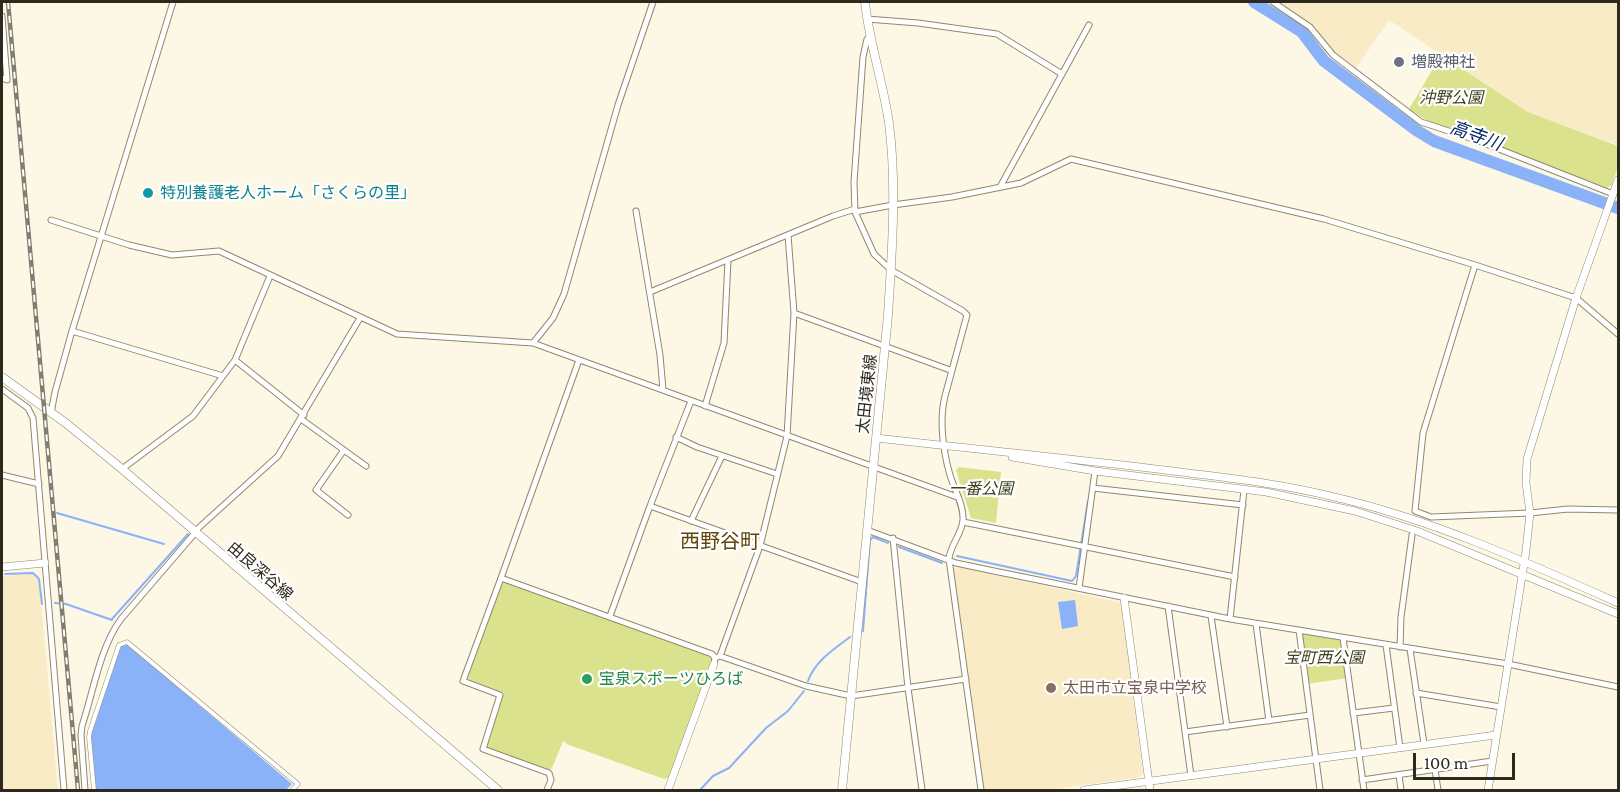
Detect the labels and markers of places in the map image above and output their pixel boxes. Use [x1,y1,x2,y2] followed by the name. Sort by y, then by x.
[1411,52,1475,72] place label: 増殿神社
[1392,55,1406,69] marker: 増殿神社
[160,183,416,203] place label: 特別養護老人ホーム「さくらの里」
[141,186,155,200] marker: 特別養護老人ホーム「さくらの里」
[599,669,743,689] place label: 宝泉スポーツひろば
[580,672,594,686] marker: 宝泉スポーツひろば
[1063,678,1207,698] place label: 太田市立宝泉中学校
[1044,681,1058,695] marker: 太田市立宝泉中学校

